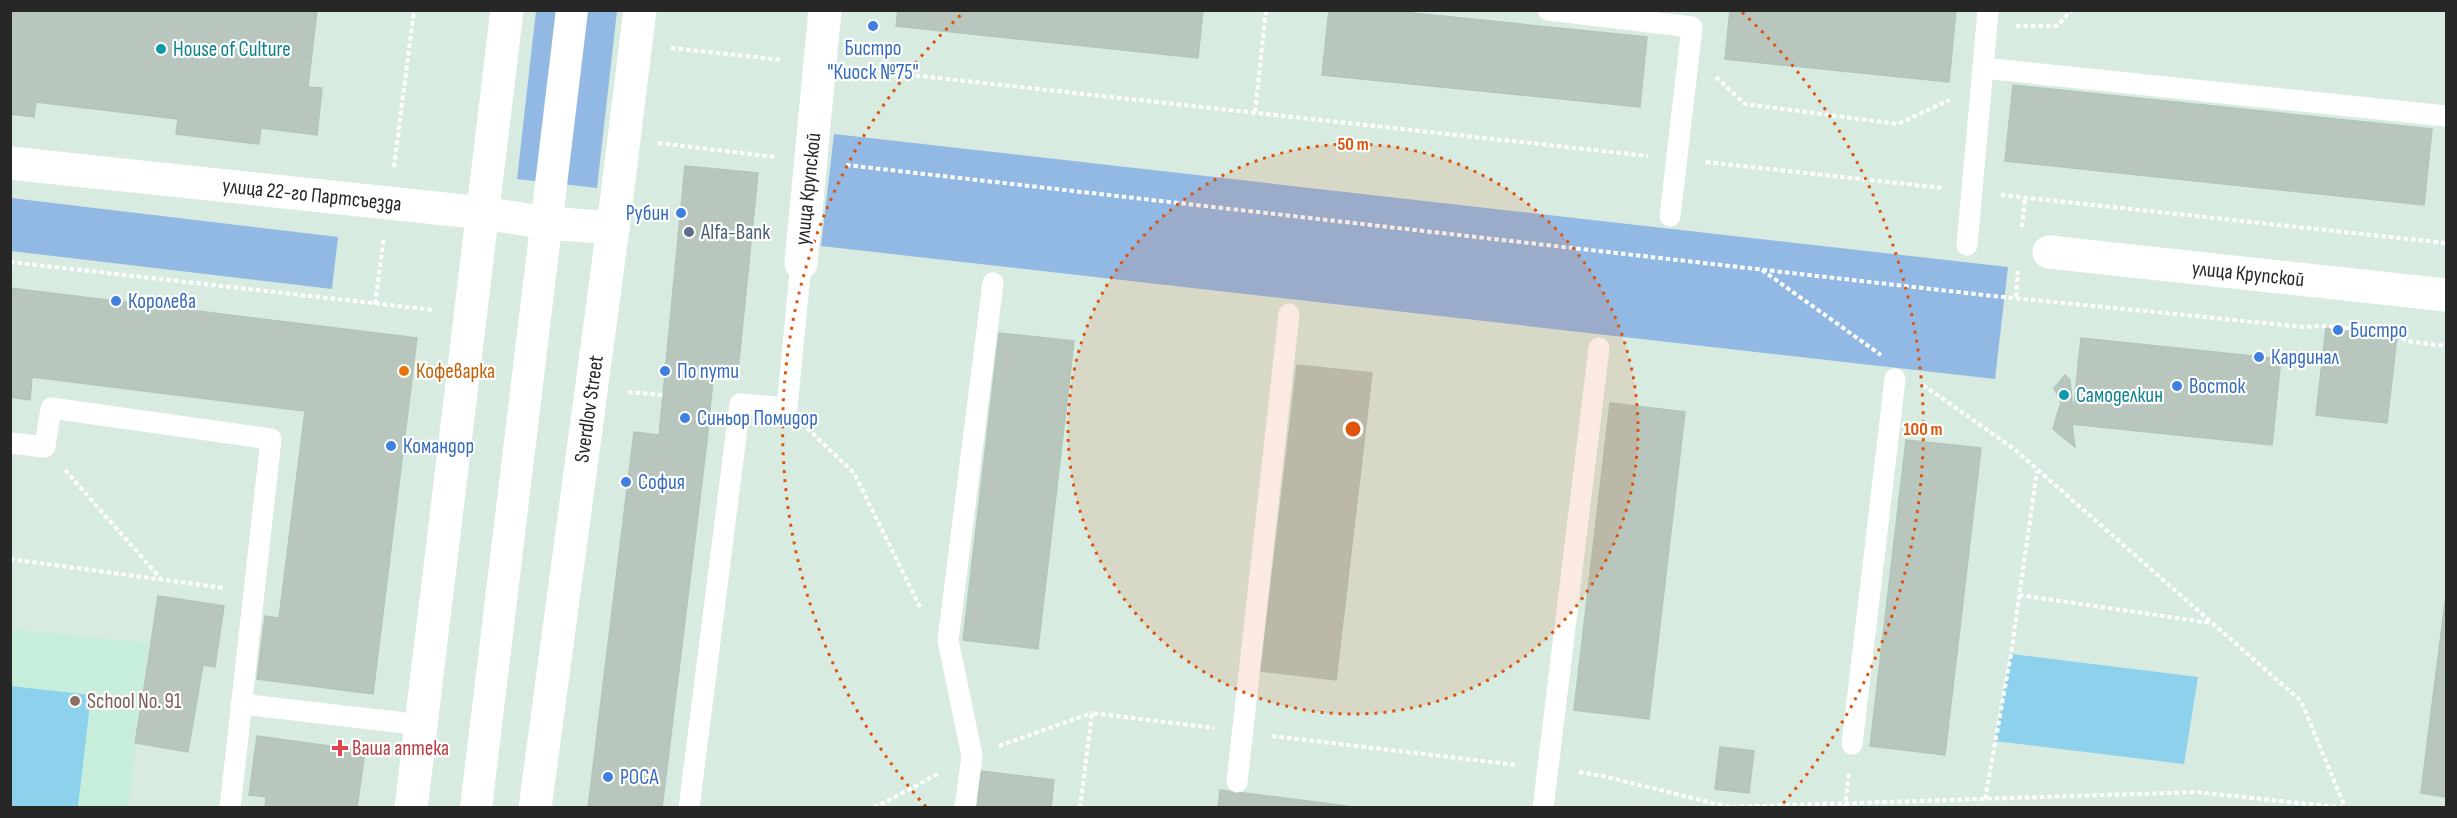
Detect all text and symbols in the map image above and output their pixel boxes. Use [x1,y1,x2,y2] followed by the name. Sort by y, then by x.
[866,19,880,33] marker: Бистро "Киоск №75"
[827,36,919,85] place label: Бистро "Киоск №75"
[173,37,291,62] place label: House of Culture
[154,42,168,56] marker: House of Culture
[790,132,826,246] street label: улица Крупской
[1337,134,1369,155] text: 50 m
[221,173,403,217] street label: улица 22-го Партсъезда
[626,201,669,226] place label: Рубин
[674,206,688,220] marker: Рубин
[700,220,770,245] place label: Alfa-Bank
[682,225,696,239] marker: Alfa-Bank
[2191,256,2305,292] street label: улица Крупской
[128,289,196,314] place label: Королева
[109,294,123,308] marker: Королева
[2350,318,2407,343] place label: Бистро
[2331,323,2345,337] marker: Бистро
[2271,345,2340,370] place label: Кардинал
[2252,350,2266,364] marker: Кардинал
[569,354,609,464] street label: Sverdlov Street
[416,359,495,384] place label: Кофеварка
[677,359,739,384] place label: По пути
[397,364,411,378] marker: Кофеварка
[658,364,672,378] marker: По пути
[2189,374,2246,399] place label: Восток
[2170,379,2184,393] marker: Восток
[2076,383,2163,408] place label: Самоделкин
[2057,388,2071,402] marker: Самоделкин
[697,406,818,431] place label: Синьор Помидор
[678,411,692,425] marker: Синьор Помидор
[1343,419,1363,439] centre of rings
[1904,419,1943,440] text: 100 m
[403,434,474,459] place label: Командор
[384,439,398,453] marker: Командор
[638,470,685,495] place label: София
[619,475,633,489] marker: София
[87,689,182,714] place label: School No. 91
[68,694,82,708] marker: School No. 91
[352,736,449,761] place label: Ваша аптека
[333,741,347,755] marker: Ваша аптека
[620,765,659,790] place label: РОСА
[601,770,615,784] marker: РОСА

